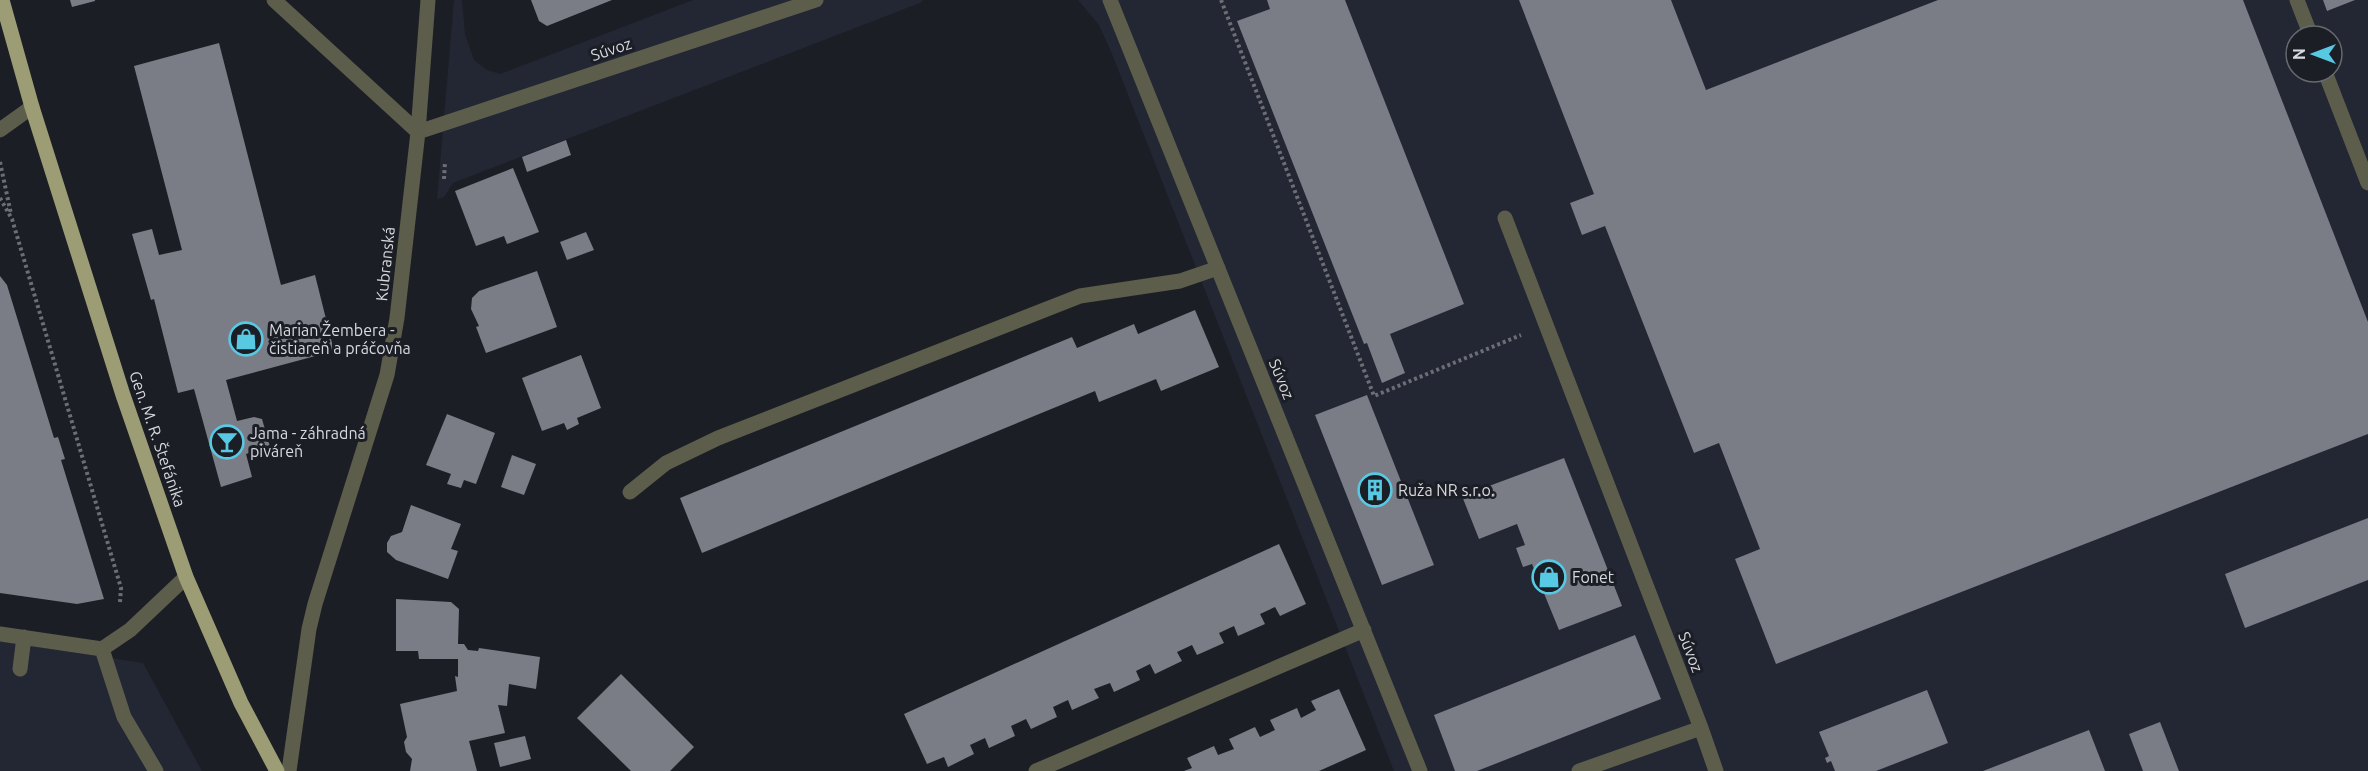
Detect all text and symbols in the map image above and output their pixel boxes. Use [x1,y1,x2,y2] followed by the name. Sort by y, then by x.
[2284,24,2344,84] north arrow
[588,34,634,64] street label: Súvoz
[2290,48,2308,60] text: N
[372,226,398,302] street label: Kubranská
[269,320,411,357] place label: Marian Žembera - čistiareň a práčovňa
[228,321,264,357] shop icon: Marian Žembera - čistiareň a práčovňa
[1266,356,1298,402] street label: Súvoz
[126,368,191,509] street label: Gen. M. R. Štefánika
[209,424,245,460] bar icon: Jama - záhradná piváreň
[250,424,366,460] place label: Jama - záhradná piváreň
[1357,472,1393,508] building icon: Ruža NR s.r.o.
[1398,481,1495,499] place label: Ruža NR s.r.o.
[1531,559,1567,595] shop icon: Fonet
[1572,568,1615,586] place label: Fonet
[1675,629,1707,675] street label: Súvoz

